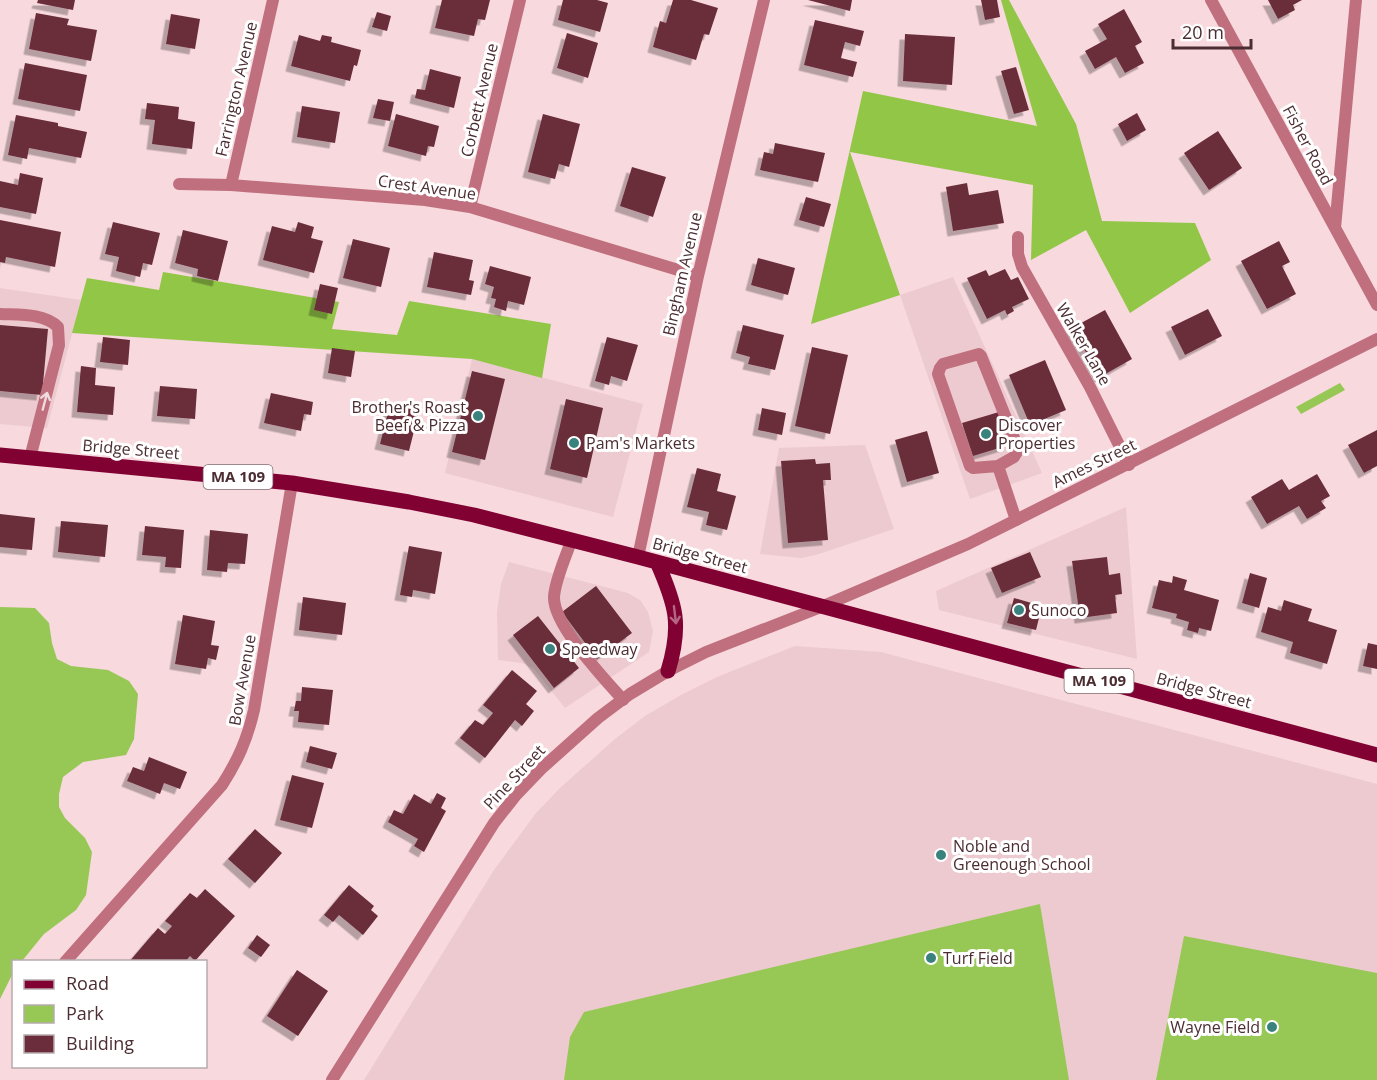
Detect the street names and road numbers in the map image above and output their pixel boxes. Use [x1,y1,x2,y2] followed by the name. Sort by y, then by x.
[210,19,262,159] street label: Farrington Avenue
[455,41,503,159] street label: Corbett Avenue
[1278,101,1338,189] street label: Fisher Road
[377,169,477,205] street label: Crest Avenue
[657,210,707,338] street label: Bingham Avenue
[1052,299,1116,389] street label: Walker Lane
[1049,433,1140,493] street label: Ames Street
[82,434,181,464] street label: Bridge Street
[204,465,272,489] road number: MA 109
[650,532,750,578] street label: Bridge Street
[223,633,261,727] street label: Bow Avenue
[1154,667,1254,713] street label: Bridge Street
[1064,669,1134,693] road number: MA 109
[478,740,550,814] street label: Pine Street

